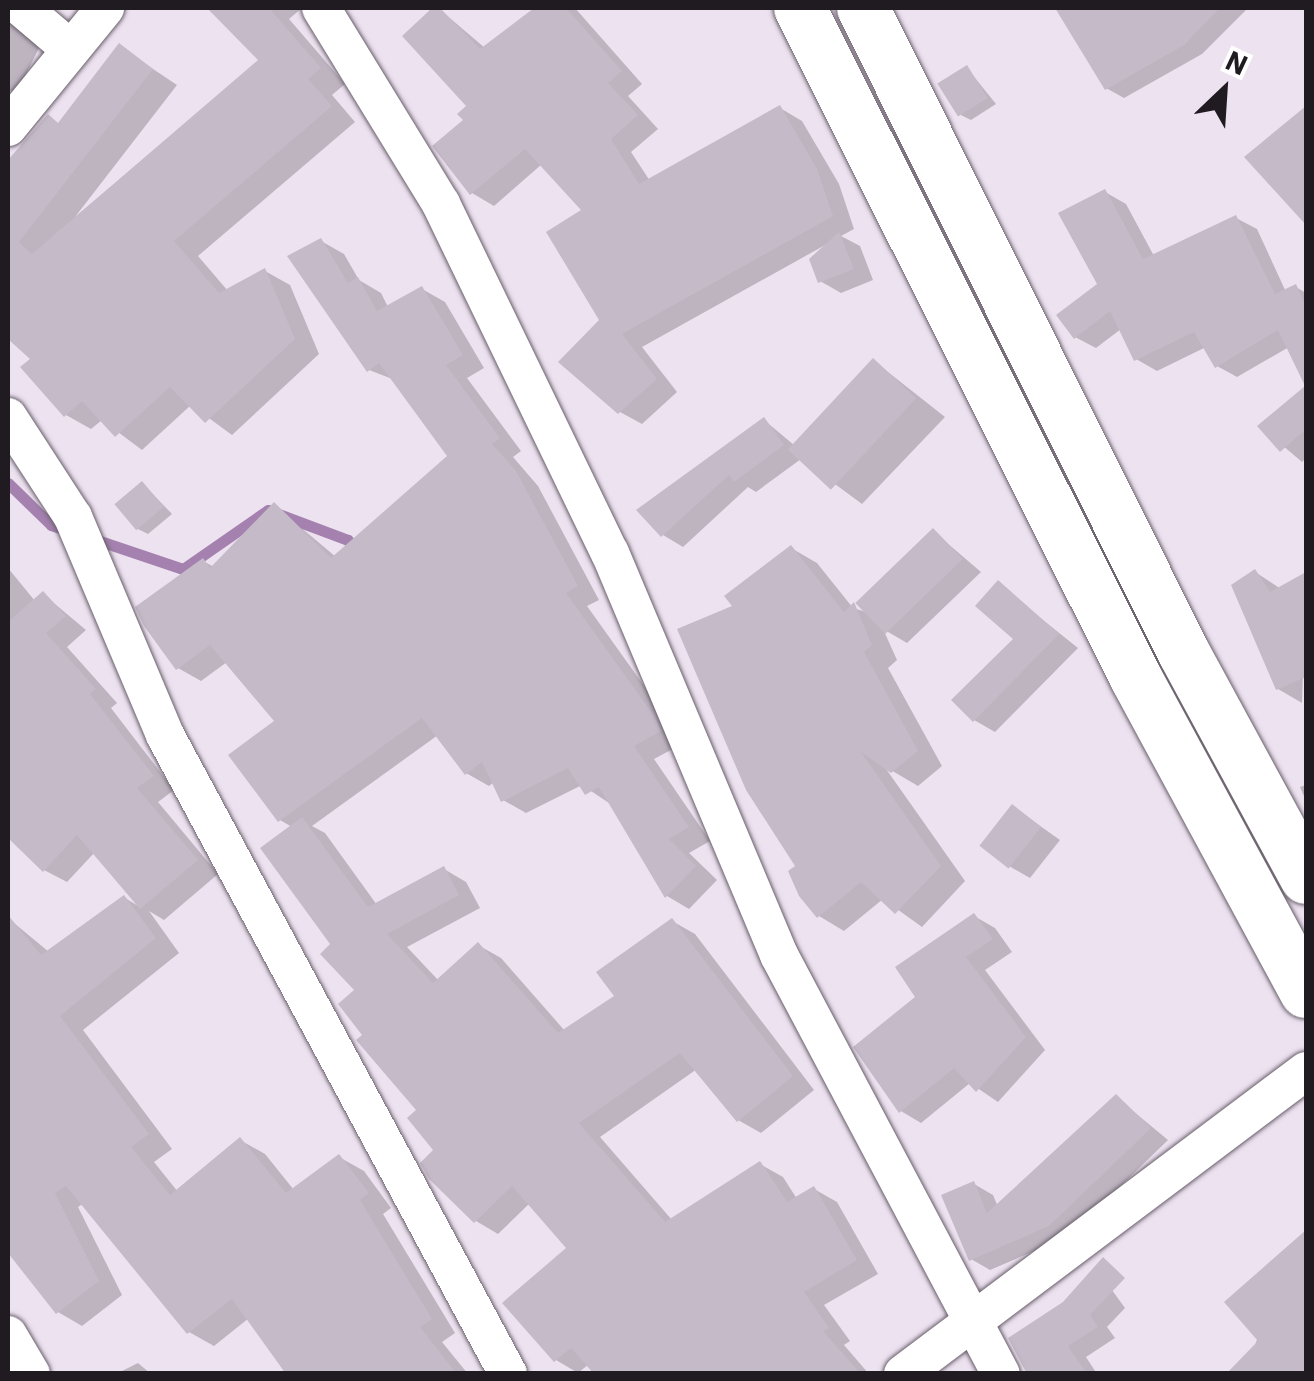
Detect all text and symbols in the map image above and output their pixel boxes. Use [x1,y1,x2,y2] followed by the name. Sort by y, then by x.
[1174,40,1274,140] north arrow
[1220,41,1254,83] text: N

